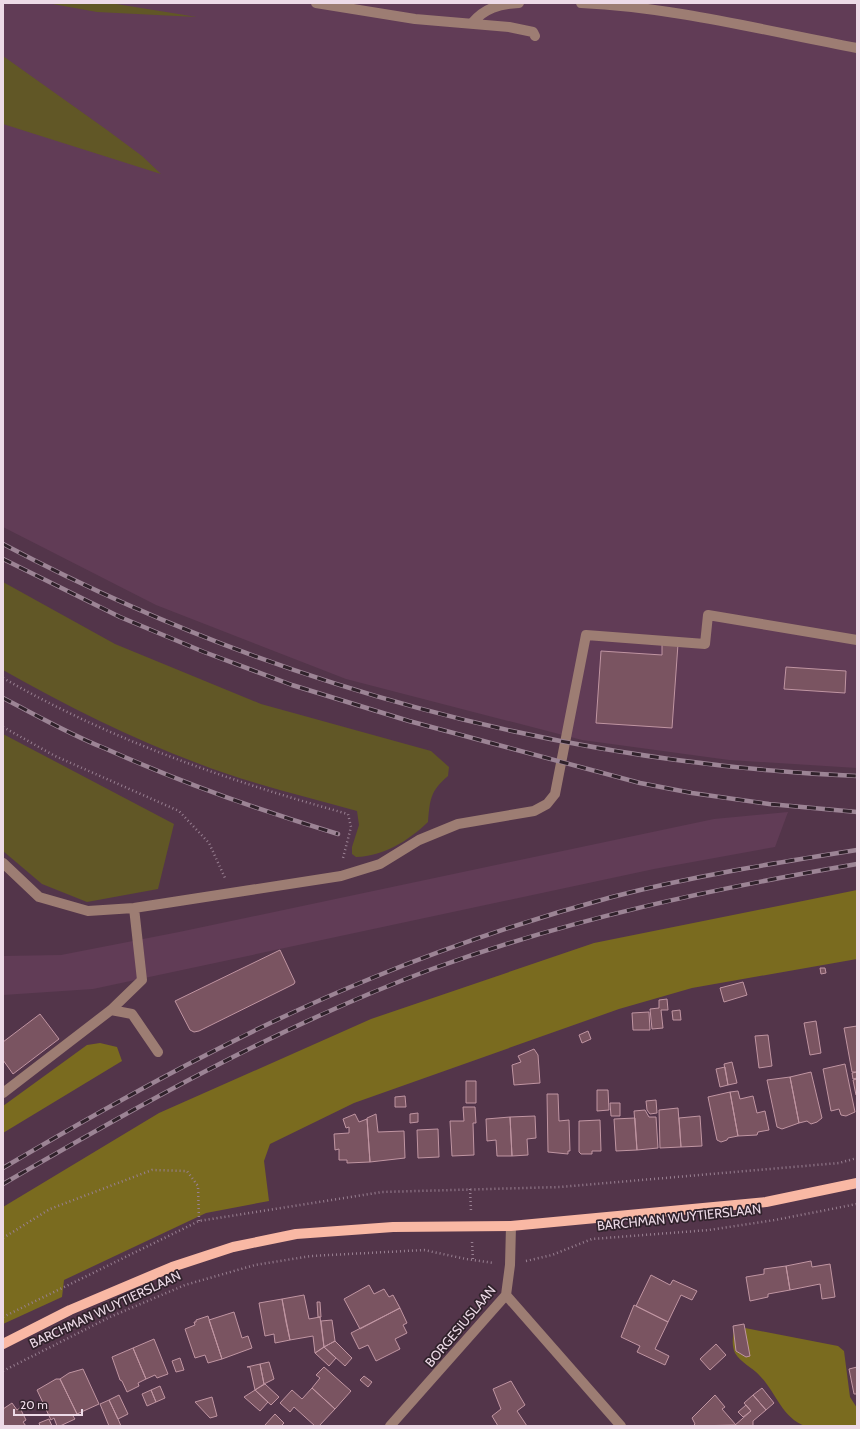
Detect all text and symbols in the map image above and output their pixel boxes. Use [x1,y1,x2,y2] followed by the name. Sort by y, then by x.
[596,1200,762,1234] street label: BARCHMAN WUYTIERSLAAN
[27,1267,183,1351] street label: BARCHMAN WUYTIERSLAAN
[421,1282,499,1370] street label: BORGESIUSLAAN
[14,1391,82,1417] scale bar
[20,1397,48,1412] text: 20 m

